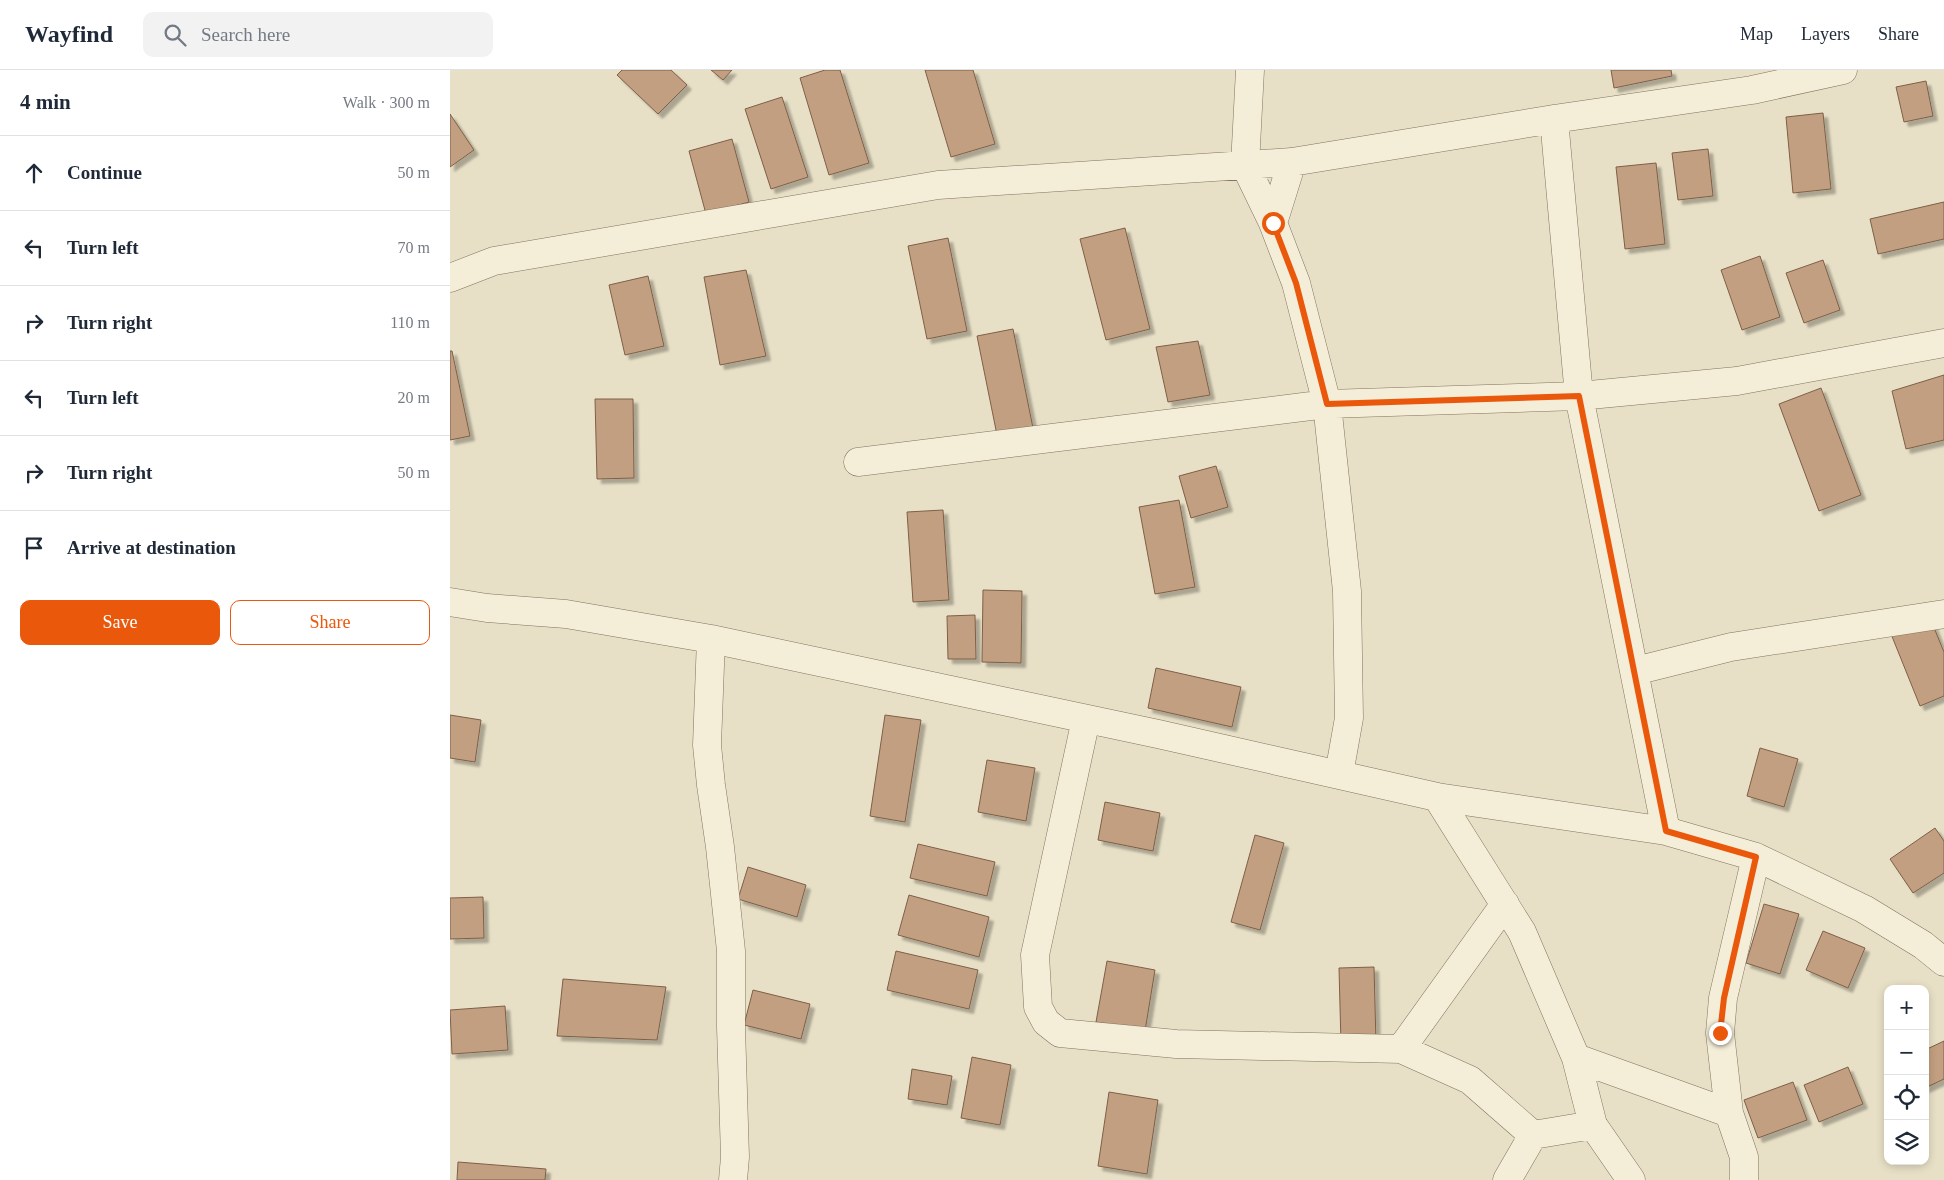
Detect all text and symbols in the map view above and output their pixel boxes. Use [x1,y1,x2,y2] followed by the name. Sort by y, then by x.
[143,12,493,57] search box
[25,21,113,47] text: Wayfind
[161,21,189,49] icon: search
[201,24,290,45] text: Search here
[1740,24,1773,44] text: Map
[1801,24,1850,44] text: Layers
[1878,24,1919,44] text: Share
[20,90,71,114] text: 4 min
[343,94,430,111] text: Walk · 300 m
[20,159,48,187] icon: ahead
[67,162,142,183] text: Continue
[398,164,430,181] text: 50 m
[1262,212,1285,235] route start
[20,234,48,262] icon: left
[67,237,139,258] text: Turn left
[398,239,430,256] text: 70 m
[20,309,48,337] icon: right
[67,312,152,333] text: Turn right
[390,314,430,331] text: 110 m
[20,384,48,412] icon: left
[67,387,139,408] text: Turn left
[398,389,430,406] text: 20 m
[20,459,48,487] icon: right
[67,462,152,483] text: Turn right
[398,464,430,481] text: 50 m
[20,534,48,562] icon: arrive
[67,537,236,558] text: Arrive at destination
[20,600,220,645] button: Save
[230,600,430,645] button: Share
[1884,985,1929,1165] map controls
[1884,985,1929,1030] button: +
[1709,1022,1732,1045] route end
[1884,1030,1929,1075] button: −
[1884,1075,1929,1120] button: locate
[1884,1120,1929,1165] button: layers

